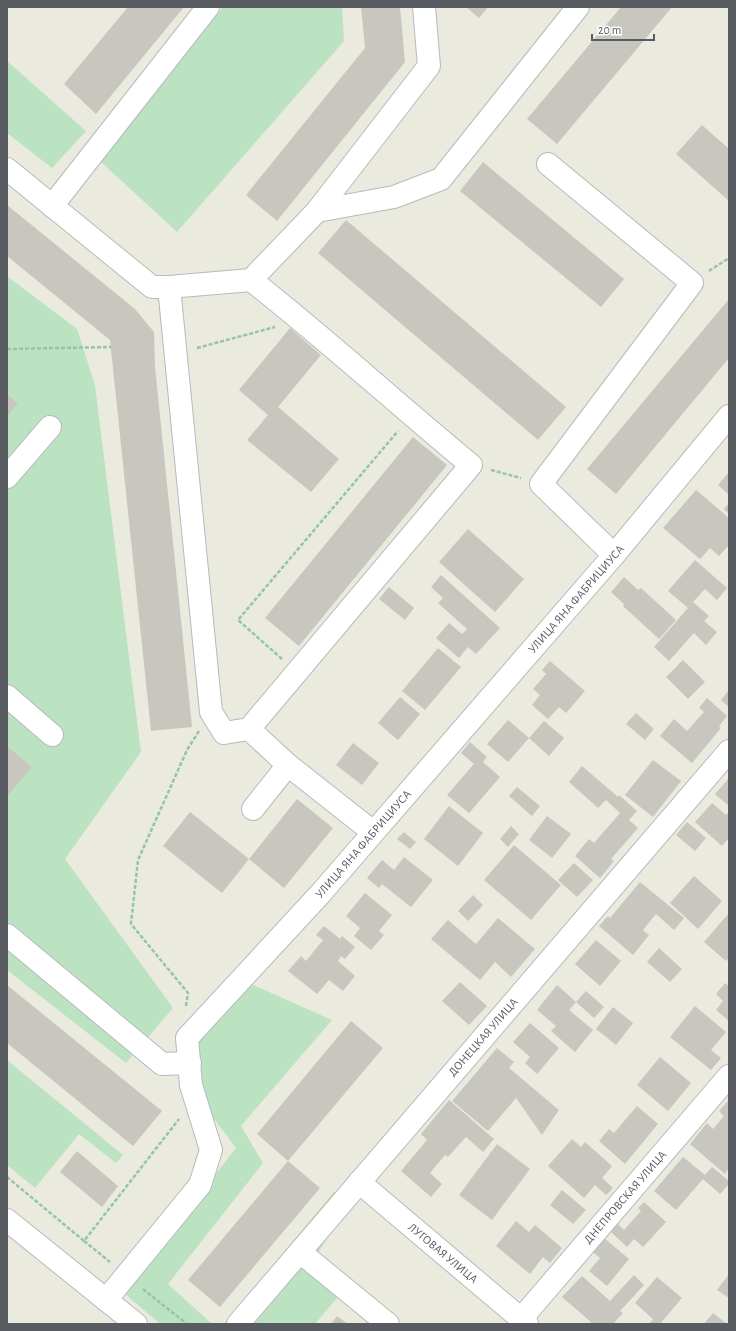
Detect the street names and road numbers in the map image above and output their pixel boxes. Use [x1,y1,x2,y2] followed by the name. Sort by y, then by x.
[526,543,626,655] street label: УЛИЦА ЯНА ФАБРИЦИУСА
[313,788,413,900] street label: УЛИЦА ЯНА ФАБРИЦИУСА
[446,996,520,1078] street label: ДОНЕЦКАЯ УЛИЦА
[582,1148,668,1246] street label: ДНЕПРОВСКАЯ УЛИЦА
[406,1221,480,1285] street label: ЛУГОВАЯ УЛИЦА

